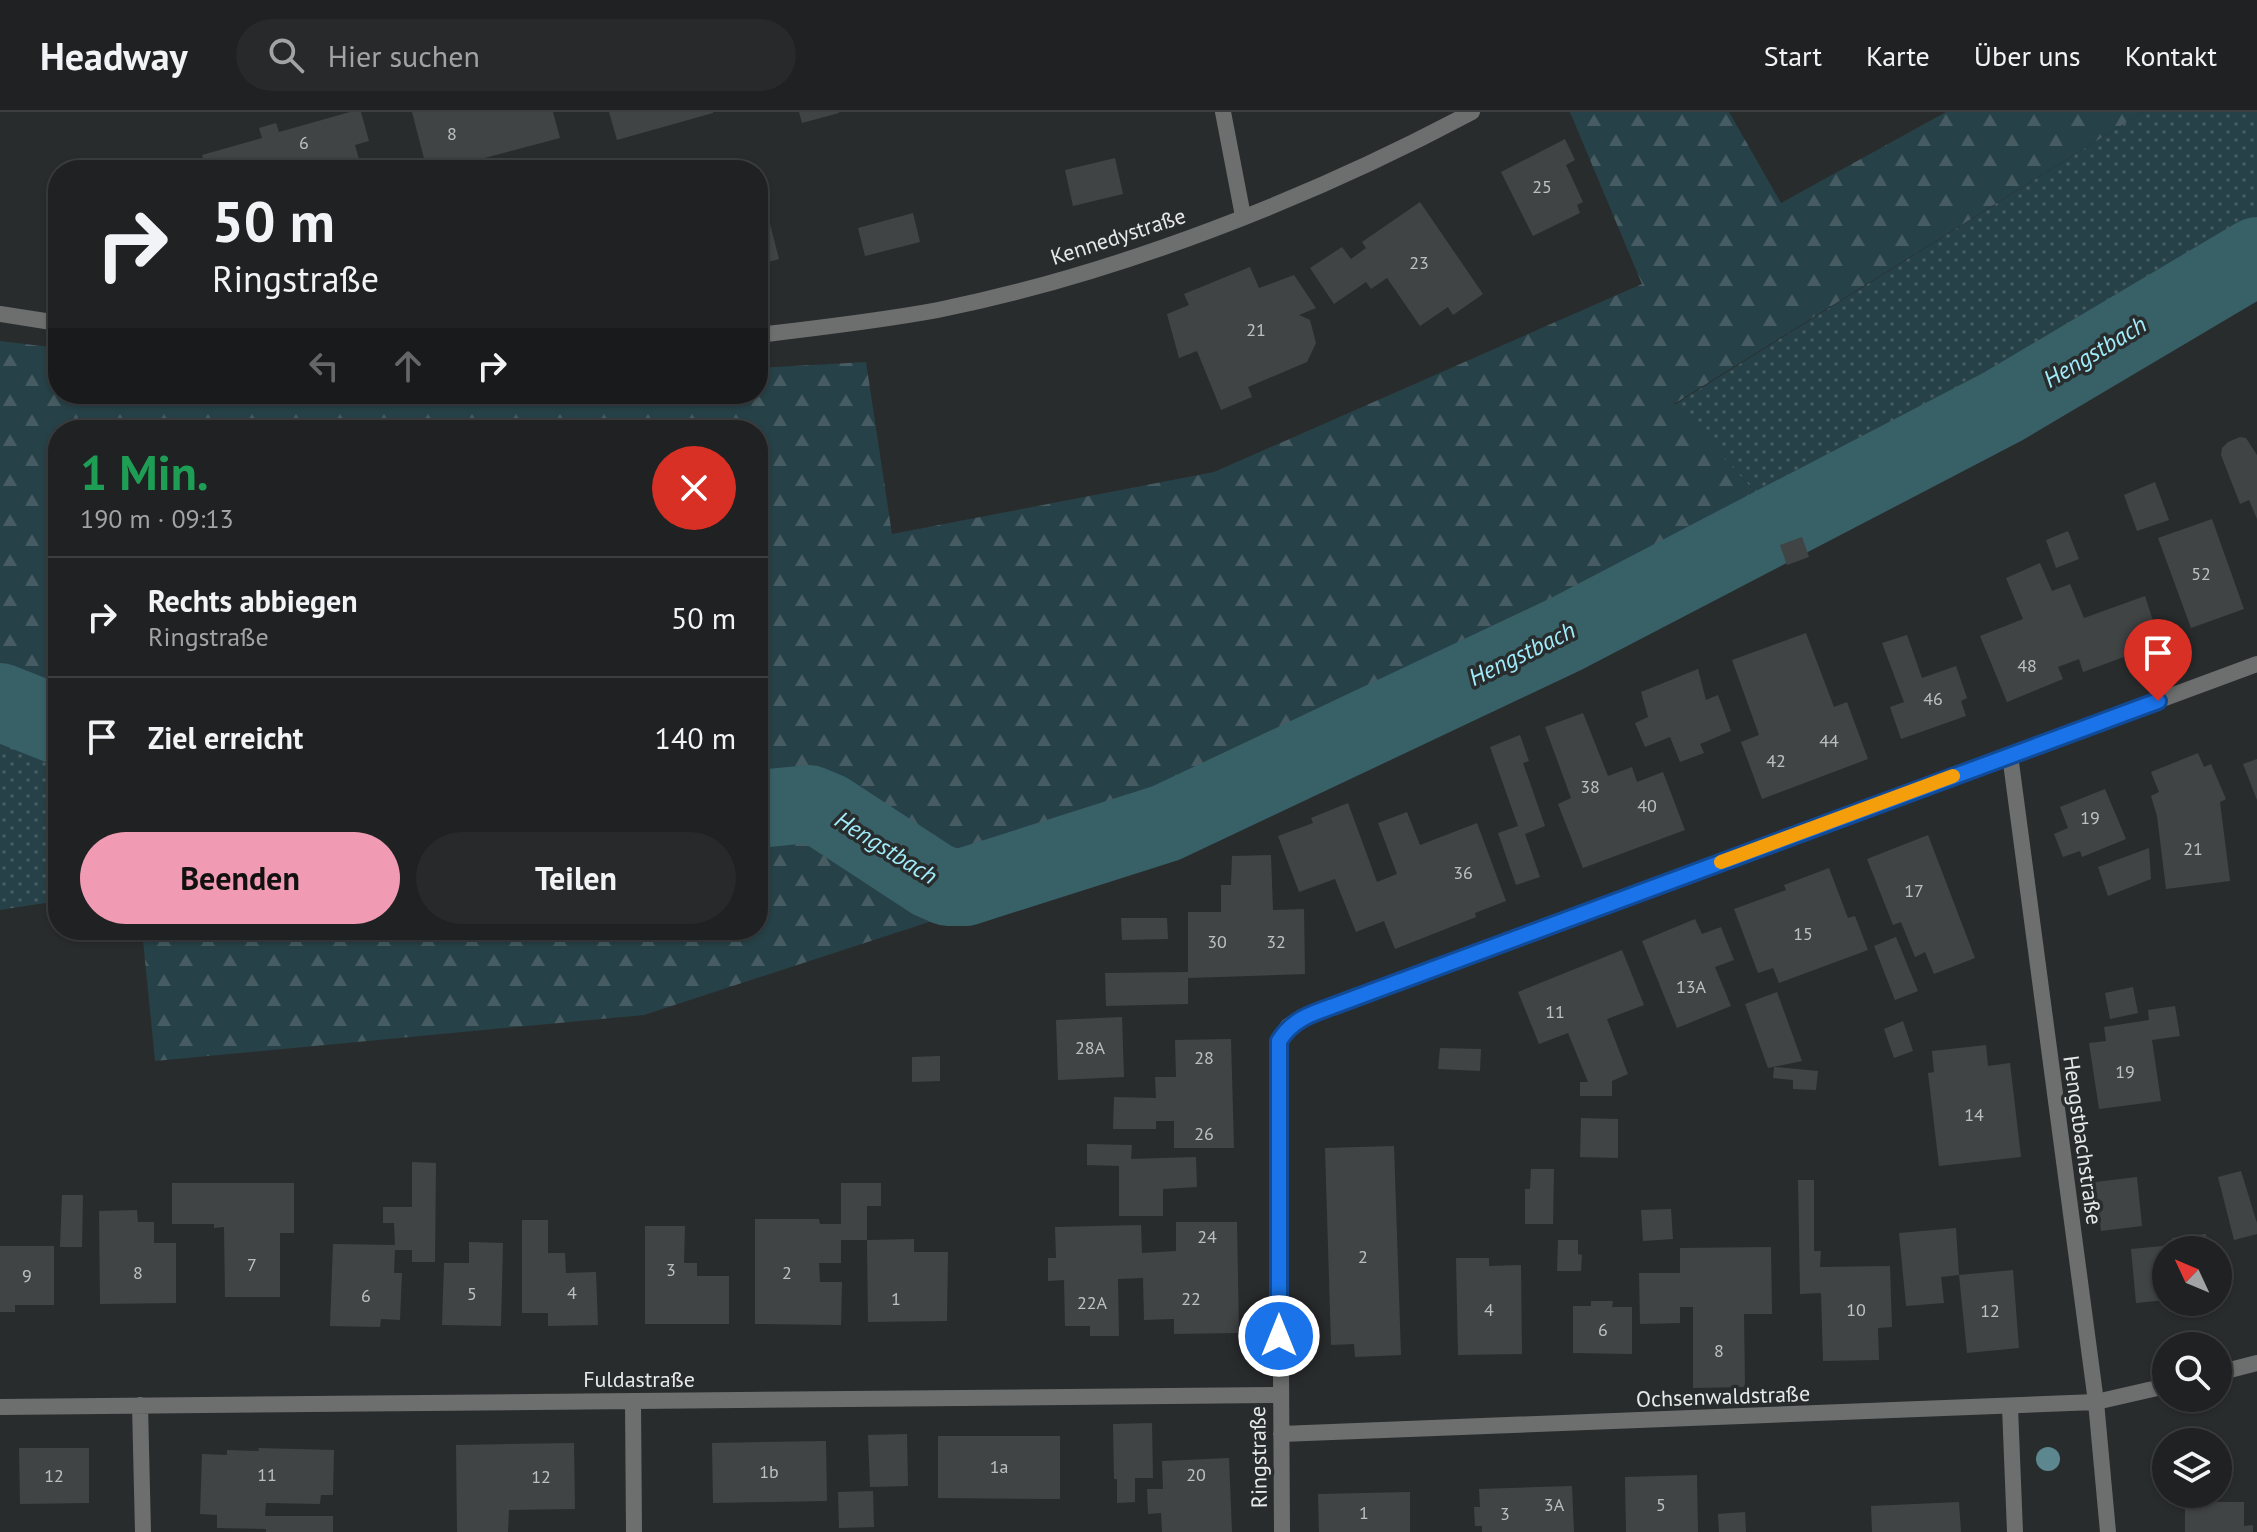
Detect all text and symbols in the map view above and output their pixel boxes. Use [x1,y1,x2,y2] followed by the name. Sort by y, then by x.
[236,19,796,91] search box
[40,31,188,80] text: Headway
[264,33,308,77] icon: search
[328,36,480,75] text: Hier suchen
[1764,37,1822,74] text: Start
[1866,37,1930,74] text: Karte
[1974,37,2081,74] text: Über uns
[2125,37,2217,74] text: Kontakt
[447,122,457,145] house number: 8
[299,131,309,154] house number: 6
[1532,175,1552,198] house number: 25
[212,185,335,257] text: 50 m
[80,192,184,296] icon: right
[1047,201,1189,271] street label: Kennedystraße
[1409,251,1429,274] house number: 23
[212,255,379,302] text: Ringstraße
[2037,309,2152,395] water label: Hengstbach
[1246,318,1266,341] house number: 21
[302,344,346,388] icon: left
[386,344,430,388] icon: ahead
[470,344,514,388] icon: right
[80,441,209,503] text: 1 Min.
[652,446,736,530] button: close
[80,502,234,535] text: 190 m · 09:13
[2191,562,2211,585] house number: 52
[148,581,358,620] text: Rechts abbiegen
[80,595,124,639] icon: right
[671,598,736,637] text: 50 m
[1463,614,1580,693] water label: Hengstbach
[2124,619,2192,701] pin
[148,620,269,653] text: Ringstraße
[2136,631,2180,675] icon: arrive
[2017,654,2037,677] house number: 48
[1923,687,1943,710] house number: 46
[80,715,124,759] icon: arrive
[148,718,303,757] text: Ziel erreicht
[655,718,736,757] text: 140 m
[1819,729,1839,752] house number: 44
[1766,749,1786,772] house number: 42
[1580,775,1600,798] house number: 38
[1637,794,1657,817] house number: 40
[829,804,943,891] water label: Hengstbach
[2080,806,2100,829] house number: 19
[80,832,400,924] button: Beenden
[416,832,736,924] button: Teilen
[2183,837,2203,860] house number: 21
[1453,861,1473,884] house number: 36
[1904,879,1924,902] house number: 17
[1793,922,1813,945] house number: 15
[1207,930,1227,953] house number: 30
[1266,930,1286,953] house number: 32
[1676,975,1707,998] house number: 13A
[1545,1000,1565,1023] house number: 11
[1075,1036,1106,1059] house number: 28A
[1194,1046,1214,1069] house number: 28
[2057,1054,2109,1226] street label: Hengstbachstraße
[2115,1060,2135,1083] house number: 19
[1964,1103,1984,1126] house number: 14
[1194,1122,1214,1145] house number: 26
[1197,1225,1217,1248] house number: 24
[2152,1236,2232,1316] north arrow
[2152,1236,2232,1508] map controls
[1358,1245,1368,1268] house number: 2
[247,1253,257,1276] house number: 7
[666,1258,676,1281] house number: 3
[133,1261,143,1284] house number: 8
[782,1261,792,1284] house number: 2
[22,1264,32,1287] house number: 9
[567,1281,577,1304] house number: 4
[467,1282,477,1305] house number: 5
[361,1284,371,1307] house number: 6
[891,1287,901,1310] house number: 1
[1181,1287,1201,1310] house number: 22
[1077,1291,1108,1314] house number: 22A
[1237,1294,1321,1378] position arrow
[1484,1298,1494,1321] house number: 4
[1846,1298,1866,1321] house number: 10
[1980,1299,2000,1322] house number: 12
[1598,1318,1608,1341] house number: 6
[2152,1332,2232,1412] button: search
[1714,1339,1724,1362] house number: 8
[583,1365,695,1393] street label: Fuldastraße
[1635,1379,1811,1413] street label: Ochsenwaldstraße
[1243,1406,1273,1508] street label: Ringstraße
[2152,1428,2232,1508] button: layers
[990,1455,1008,1478] house number: 1a
[759,1460,779,1483] house number: 1b
[257,1463,277,1486] house number: 11
[1186,1463,1206,1486] house number: 20
[44,1464,64,1487] house number: 12
[531,1465,551,1488] house number: 12
[1544,1493,1565,1516] house number: 3A
[1656,1493,1666,1516] house number: 5
[1359,1501,1369,1524] house number: 1
[1500,1502,1510,1525] house number: 3

